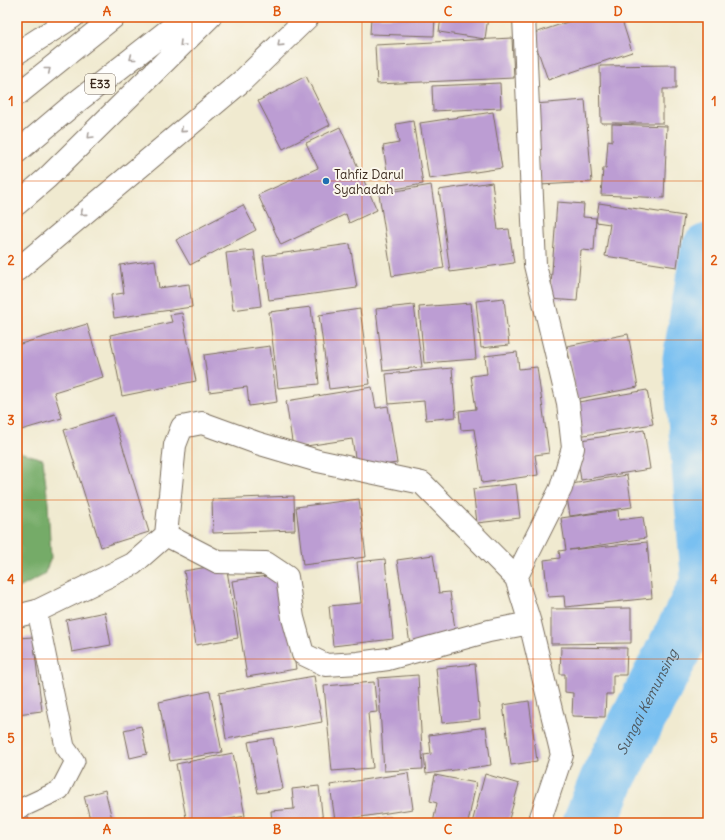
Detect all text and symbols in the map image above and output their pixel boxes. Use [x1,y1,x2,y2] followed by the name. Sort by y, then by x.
[103,3,112,20] text: A
[273,3,282,20] text: B
[444,3,453,20] text: C
[613,3,623,20] text: D
[277,39,285,47] one-way arrow
[179,40,187,47] one-way arrow
[130,54,137,61] one-way arrow
[43,68,50,75] one-way arrow
[85,74,115,94] road number: E33
[8,93,14,110] text: 1
[711,93,717,110] text: 1
[180,126,187,133] one-way arrow
[87,131,95,139] one-way arrow
[334,166,404,198] place label: Tahfiz Darul Syahadah
[321,176,331,186] marker: Tahfiz Darul Syahadah
[80,209,88,216] one-way arrow
[7,252,15,269] text: 2
[710,252,718,269] text: 2
[7,412,15,429] text: 3
[710,412,718,429] text: 3
[7,571,15,588] text: 4
[710,571,718,588] text: 4
[613,645,682,758] water label: Sungai Kemunsing
[7,730,15,747] text: 5
[710,730,718,747] text: 5
[103,821,112,838] text: A
[273,821,282,838] text: B
[444,821,453,838] text: C
[613,821,623,838] text: D

